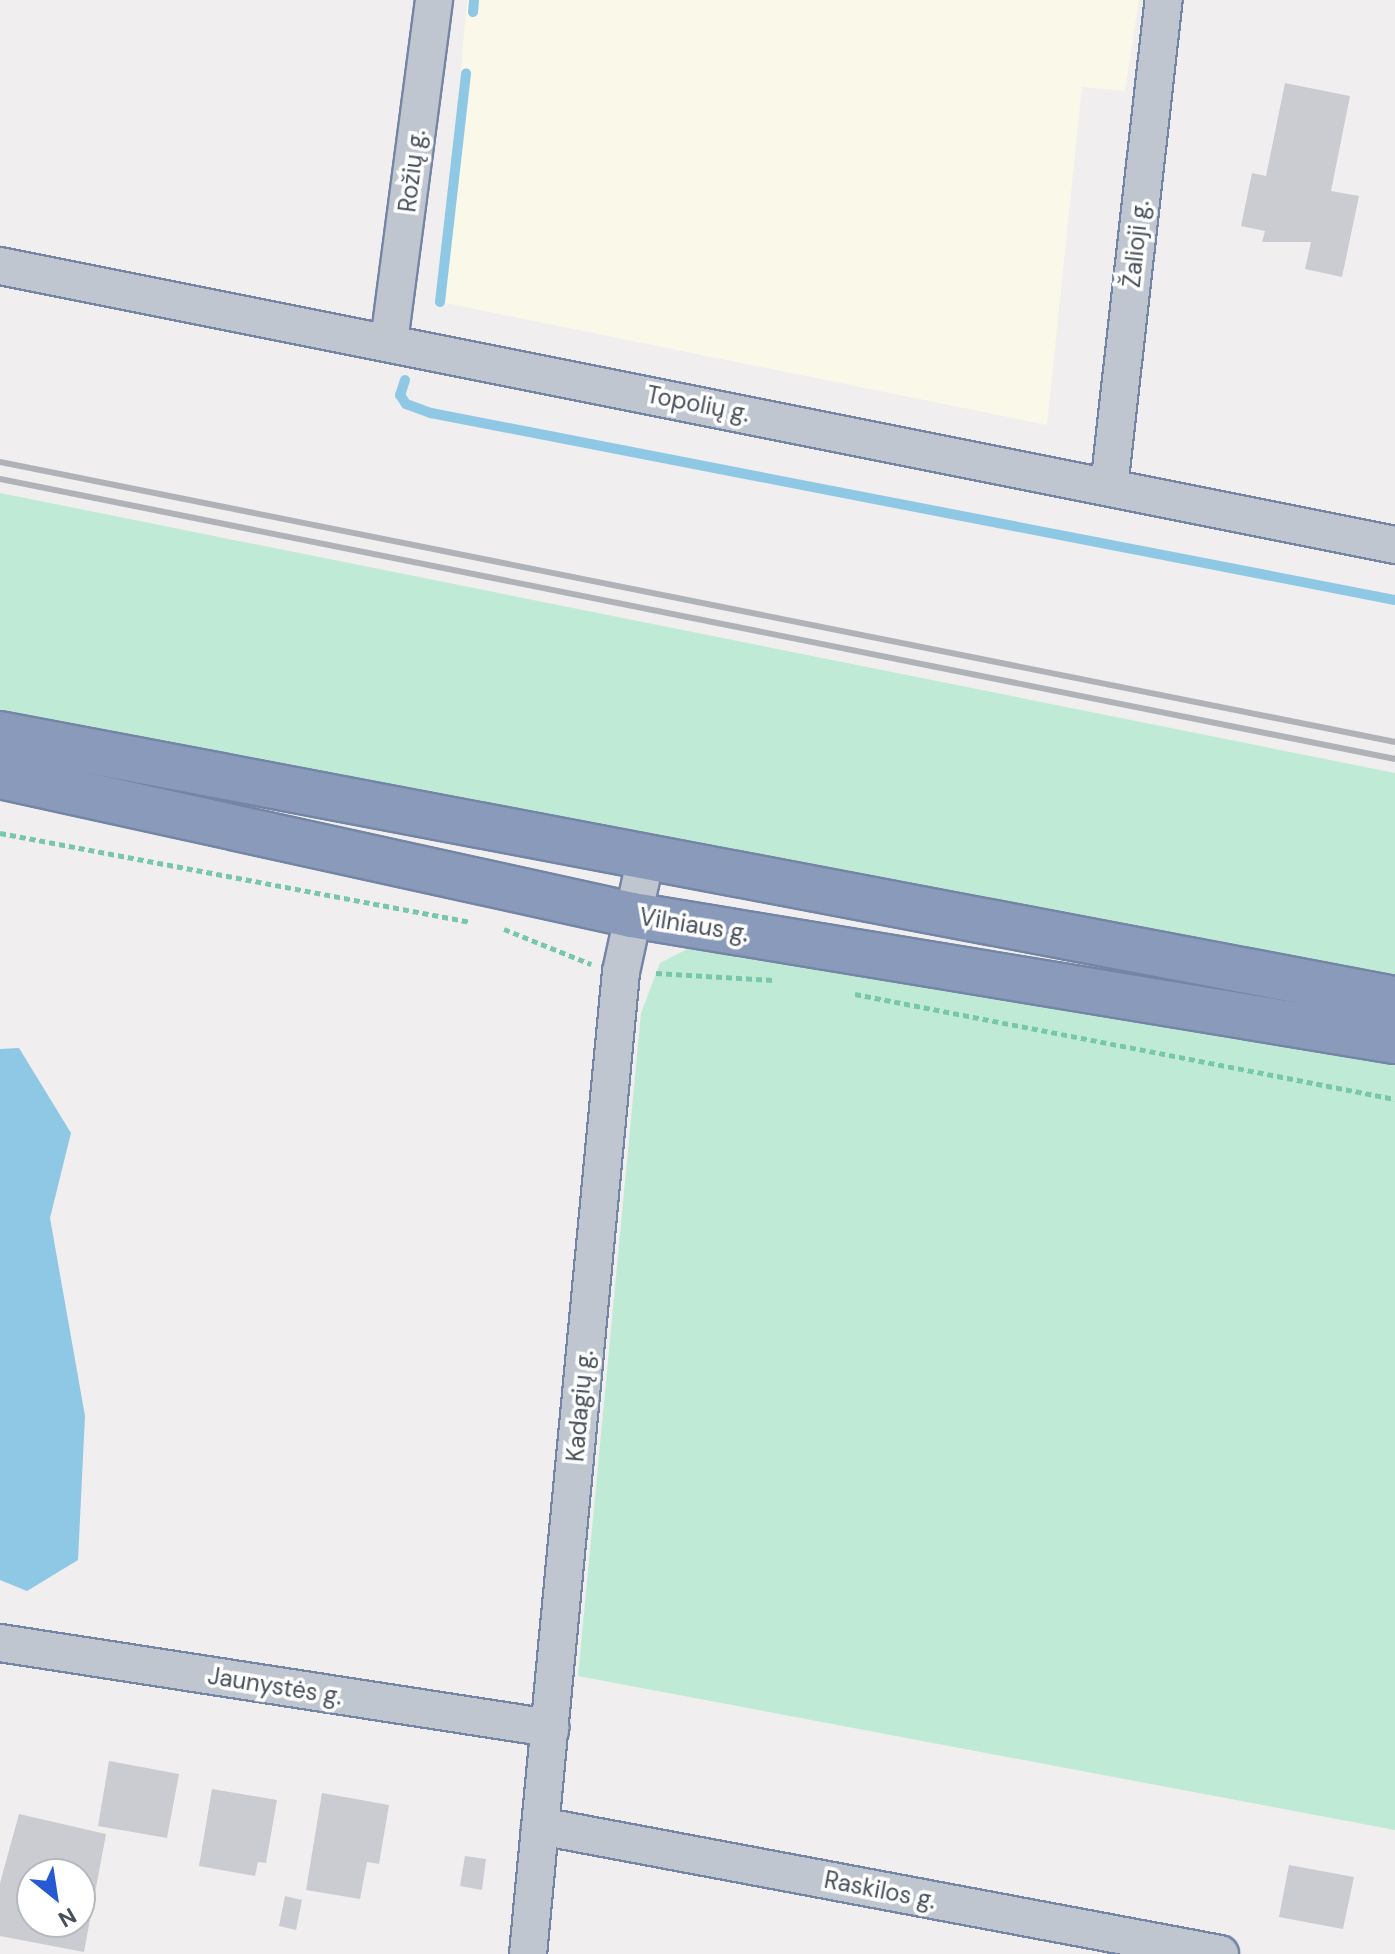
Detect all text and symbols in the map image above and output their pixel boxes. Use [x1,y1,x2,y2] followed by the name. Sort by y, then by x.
[393,128,431,214] street label: Rožių g.
[1117,199,1155,289] street label: Žalioji g.
[644,380,752,428] street label: Topolių g.
[637,902,751,948] street label: Vilniaus g.
[561,1349,599,1463] street label: Kadagių g.
[206,1661,344,1711] street label: Jaunystės g.
[16,1858,96,1938] north arrow
[822,1865,938,1915] street label: Raskilos g.
[53,1901,81,1934] text: N

